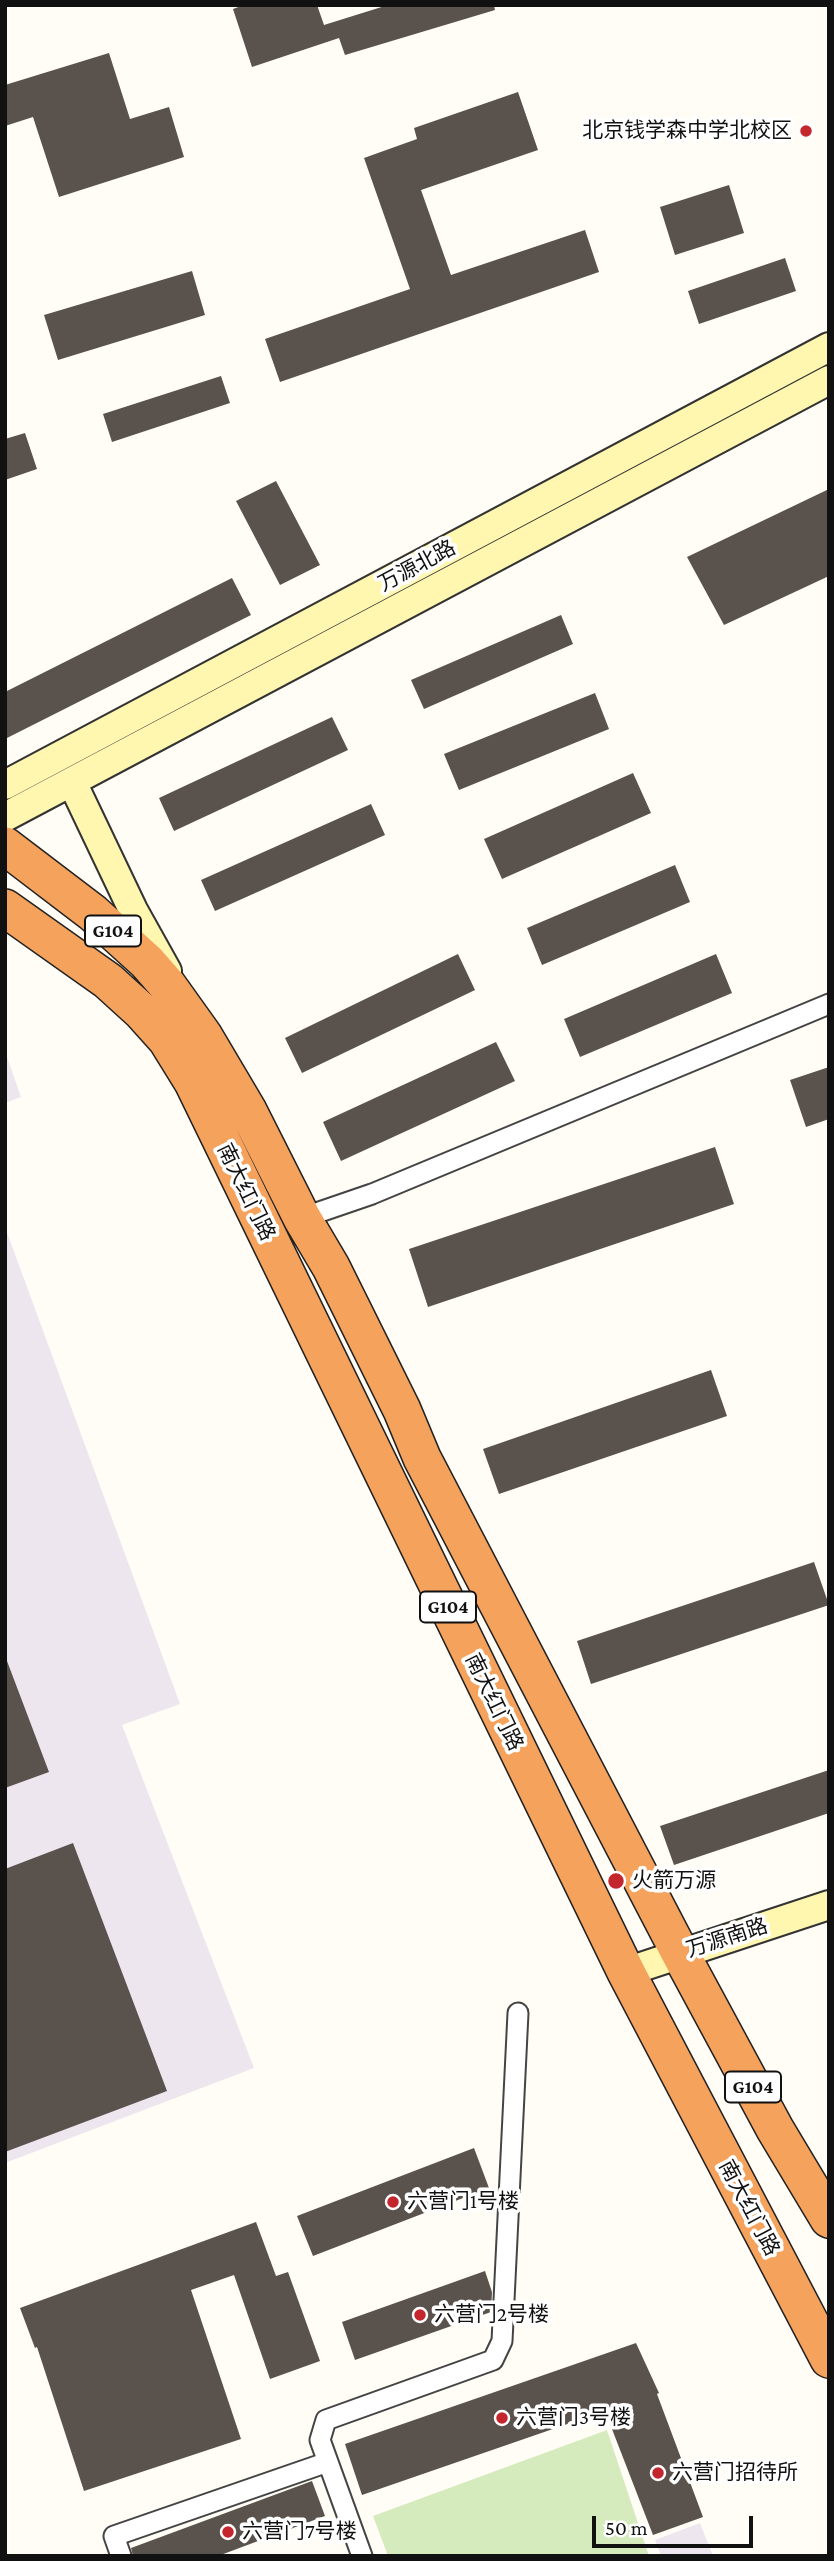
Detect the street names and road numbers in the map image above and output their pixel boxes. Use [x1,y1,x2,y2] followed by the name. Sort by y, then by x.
[374,535,460,597] street label: 万源北路
[85,916,141,946] road number: G104
[212,1139,280,1245] street label: 南大红门路
[420,1592,476,1623] road number: G104
[460,1649,528,1755] street label: 南大红门路
[683,1913,771,1963] street label: 万源南路
[725,2072,781,2102] road number: G104
[713,2156,785,2260] street label: 南大红门路

